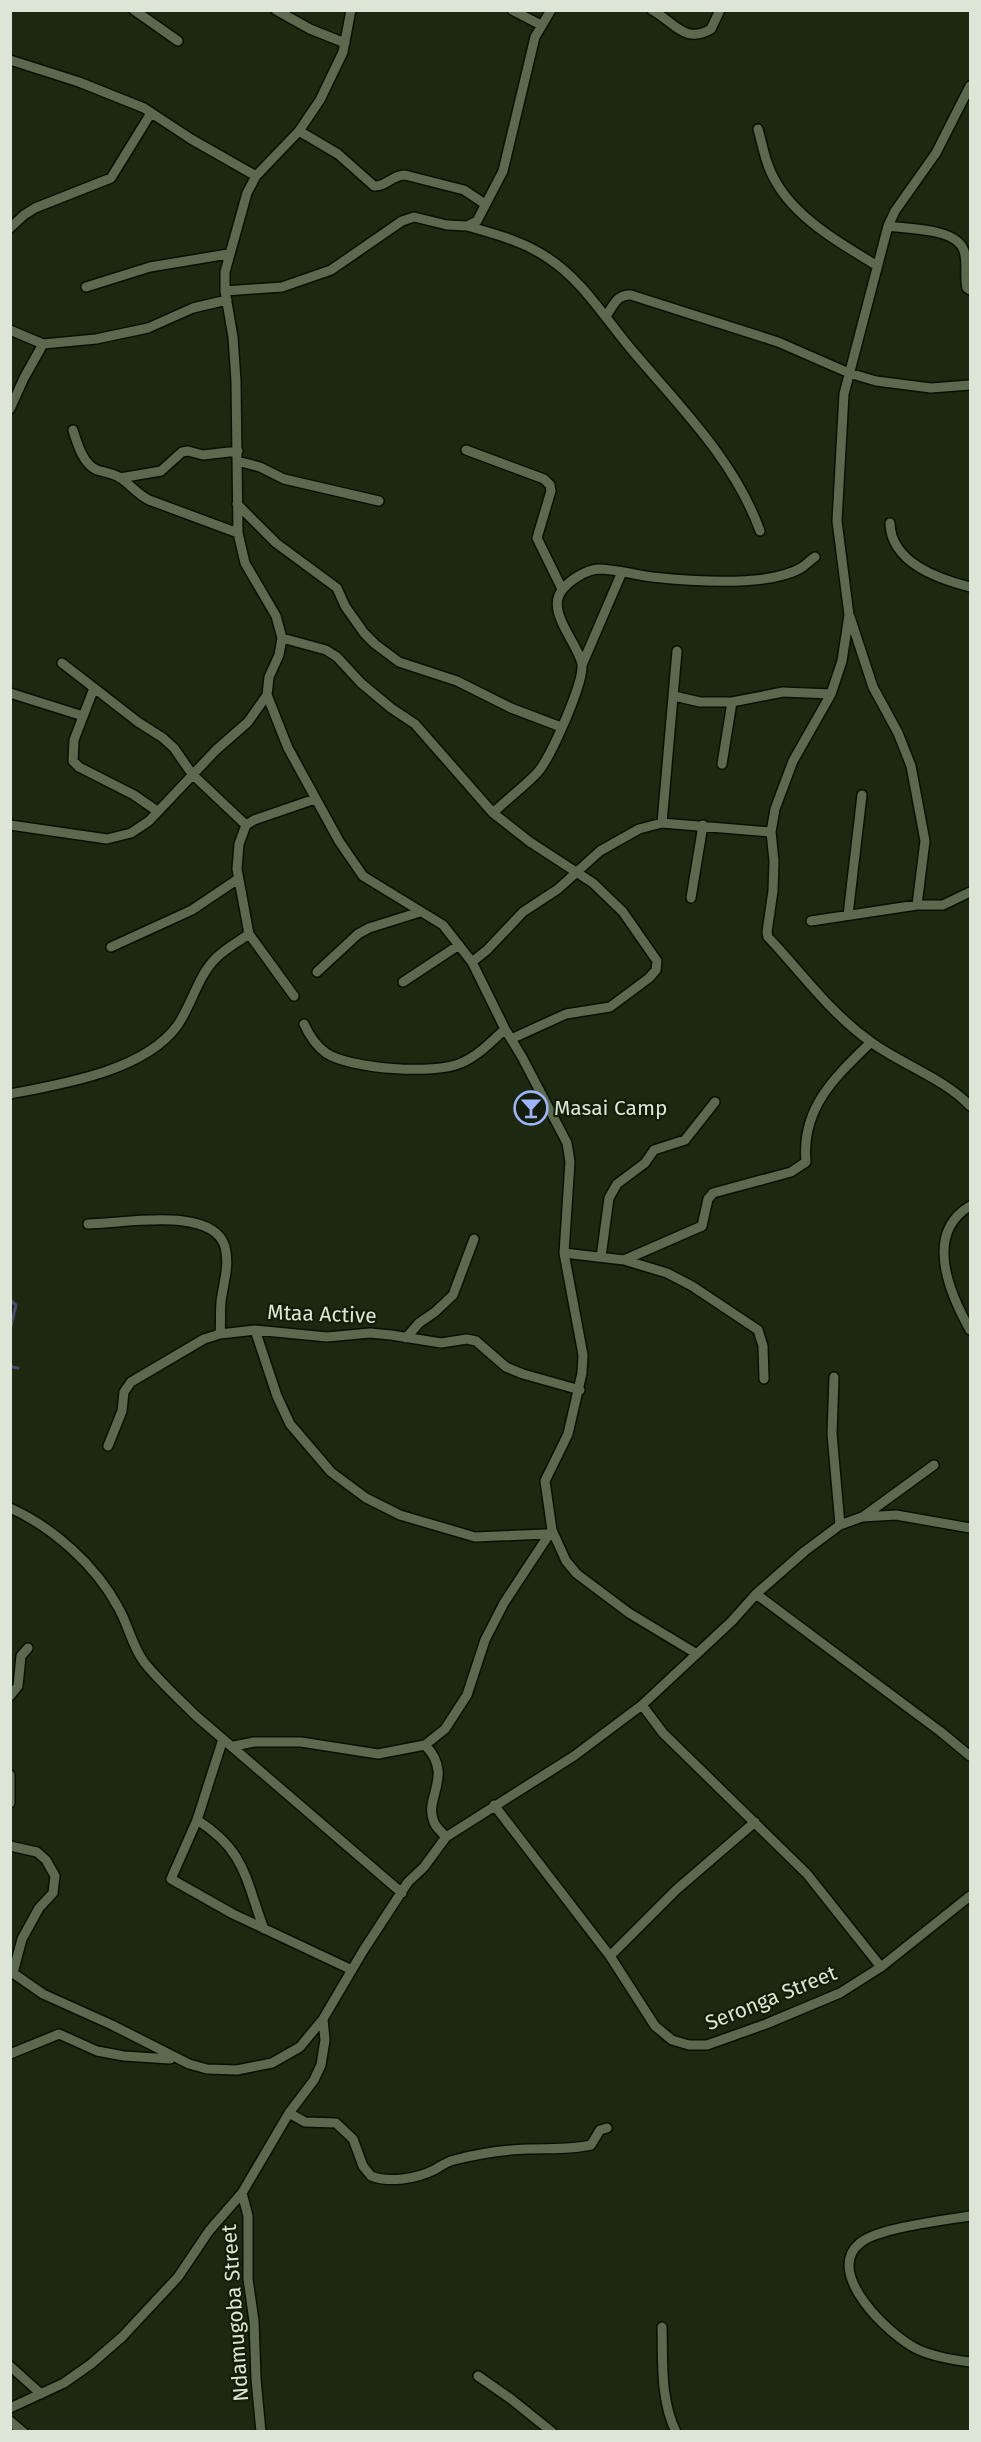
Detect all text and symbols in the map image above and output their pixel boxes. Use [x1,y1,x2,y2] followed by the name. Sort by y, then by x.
[513,1090,549,1126] bar icon: Masai Camp
[554,1095,668,1121] place label: Masai Camp
[267,1299,377,1329] street label: Mtaa Active
[701,1960,841,2036] street label: Seronga Street
[216,2223,254,2403] street label: Ndamugoba Street

